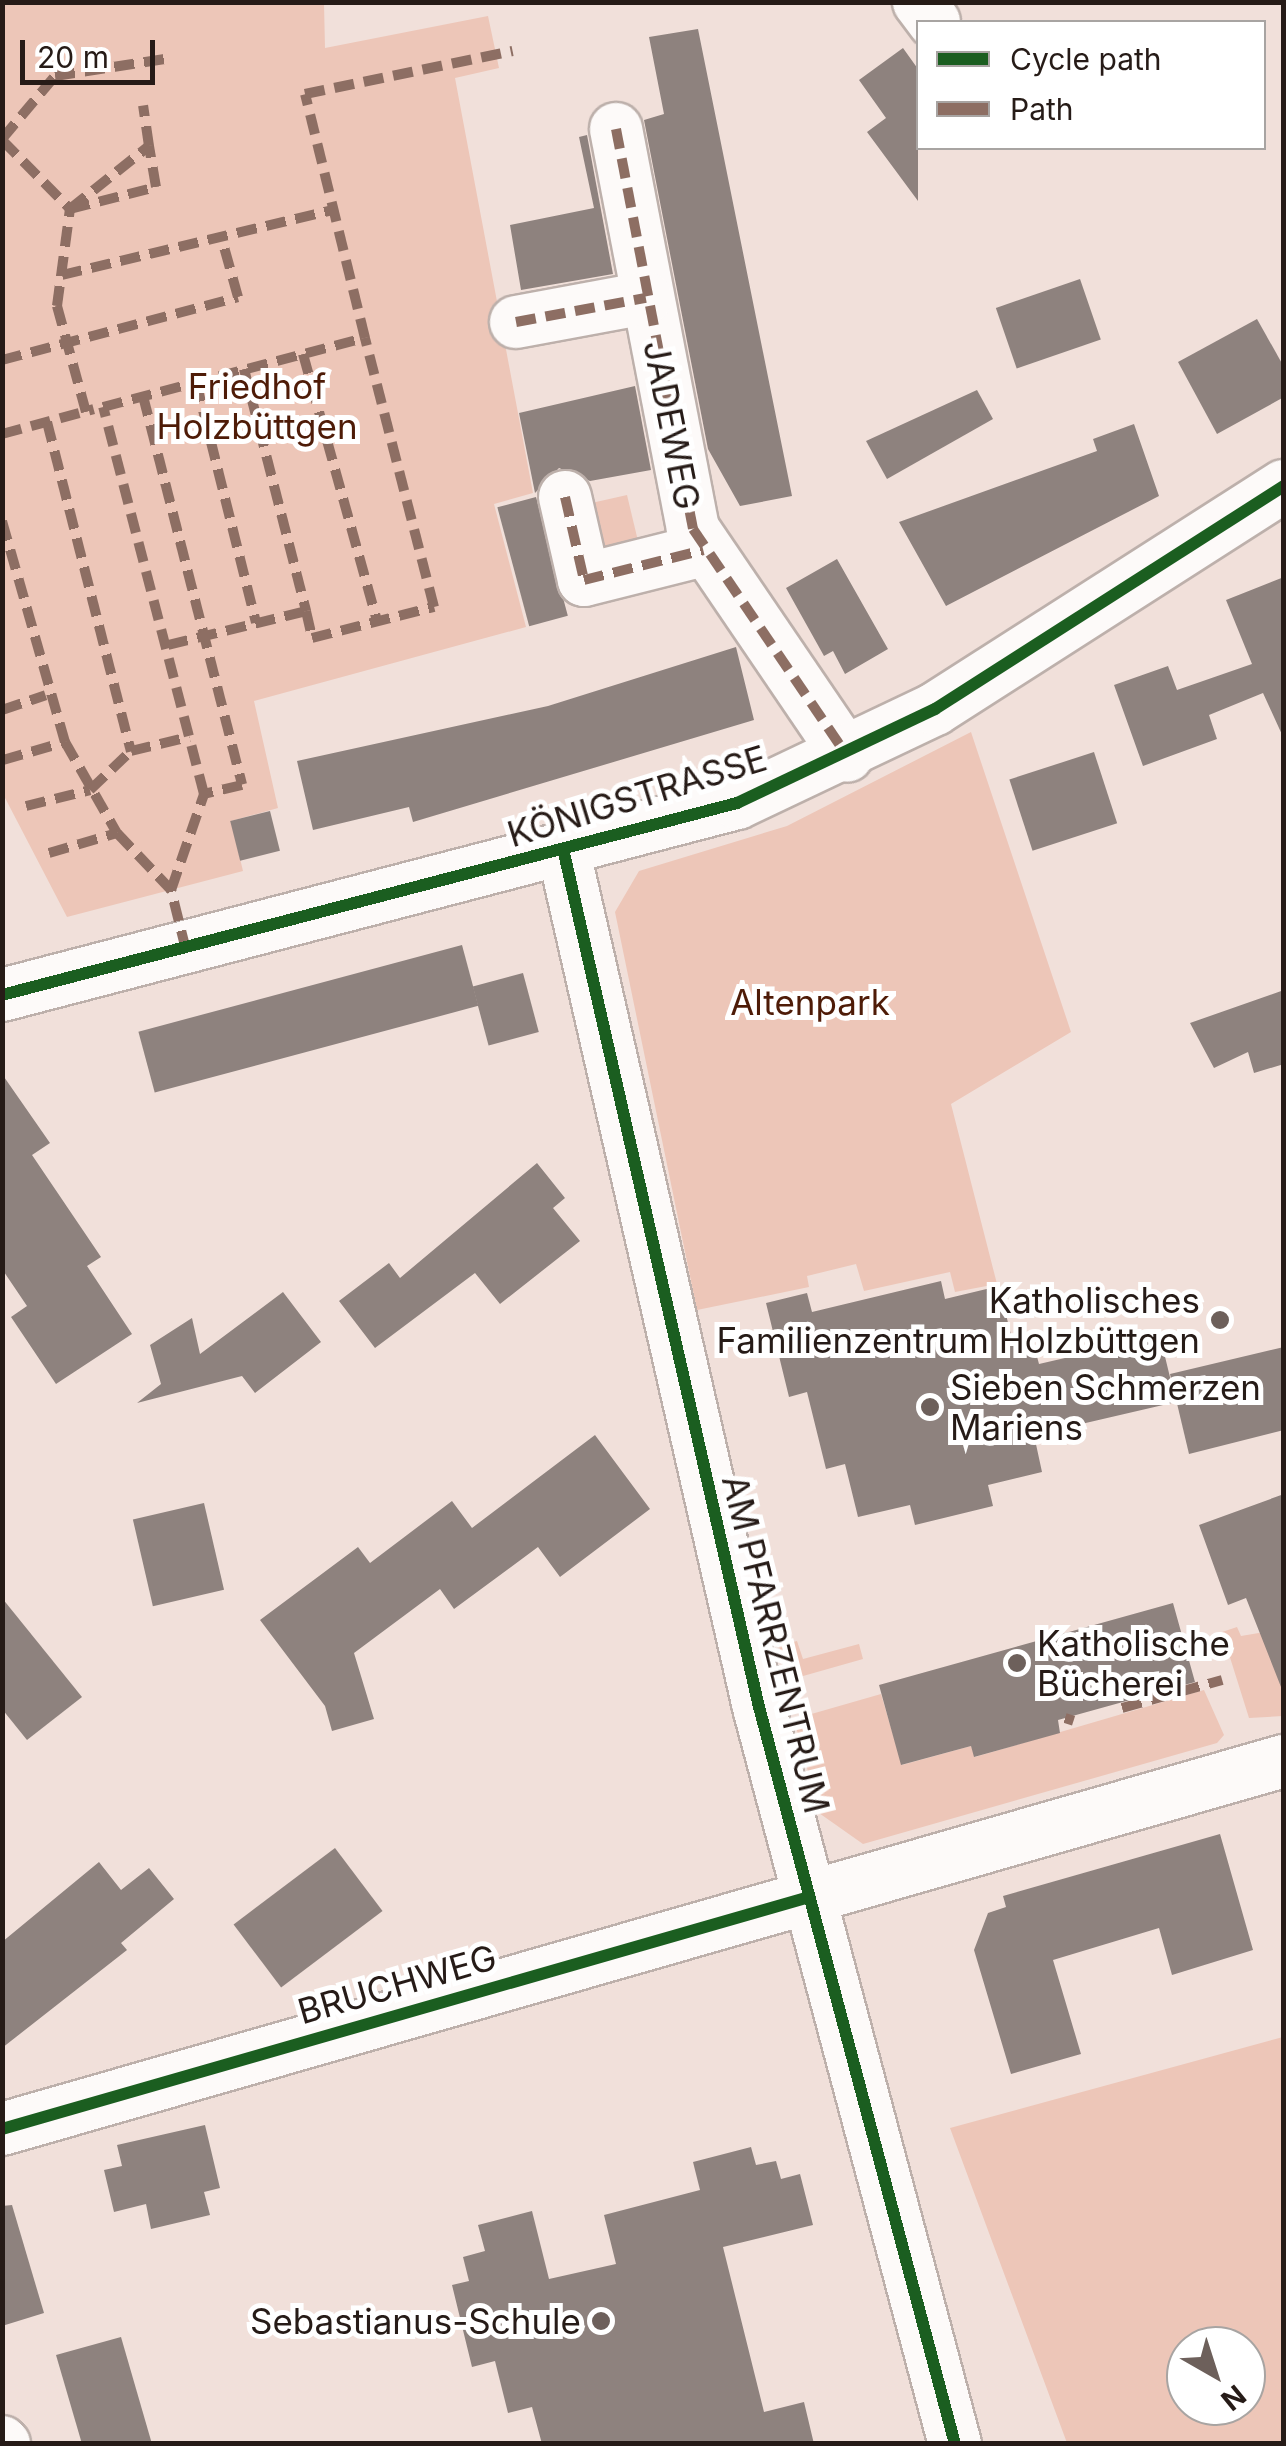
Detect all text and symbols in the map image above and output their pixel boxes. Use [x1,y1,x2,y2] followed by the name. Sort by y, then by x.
[25,20,160,82] scale bar
[916,20,1266,150] legend
[37,39,109,75] text: 20 m
[1010,41,1162,77] text: Cycle path
[1010,91,1074,127] text: Path
[635,337,709,513] street label: JADEWEG
[156,365,358,447] park label: Friedhof Holzbüttgen
[502,737,772,855] street label: KÖNIGSTRASSE
[730,981,890,1023] park label: Altenpark
[716,1279,1200,1361] place label: Katholisches Familienzentrum Holzbüttgen
[1209,1309,1231,1331] marker: Katholisches Familienzentrum Holzbüttgen
[950,1366,1261,1448] place label: Sieben Schmerzen Mariens
[919,1396,941,1418] marker: Sieben Schmerzen Mariens
[714,1471,838,1817] street label: AM PFARRZENTRUM
[1037,1622,1230,1704] place label: Katholische Bücherei
[1006,1652,1028,1674] marker: Katholische Bücherei
[293,1936,501,2032] street label: BRUCHWEG
[250,2300,581,2342] place label: Sebastianus-Schule
[590,2310,612,2332] marker: Sebastianus-Schule
[1166,2326,1266,2426] north arrow
[1215,2378,1253,2418] text: N

